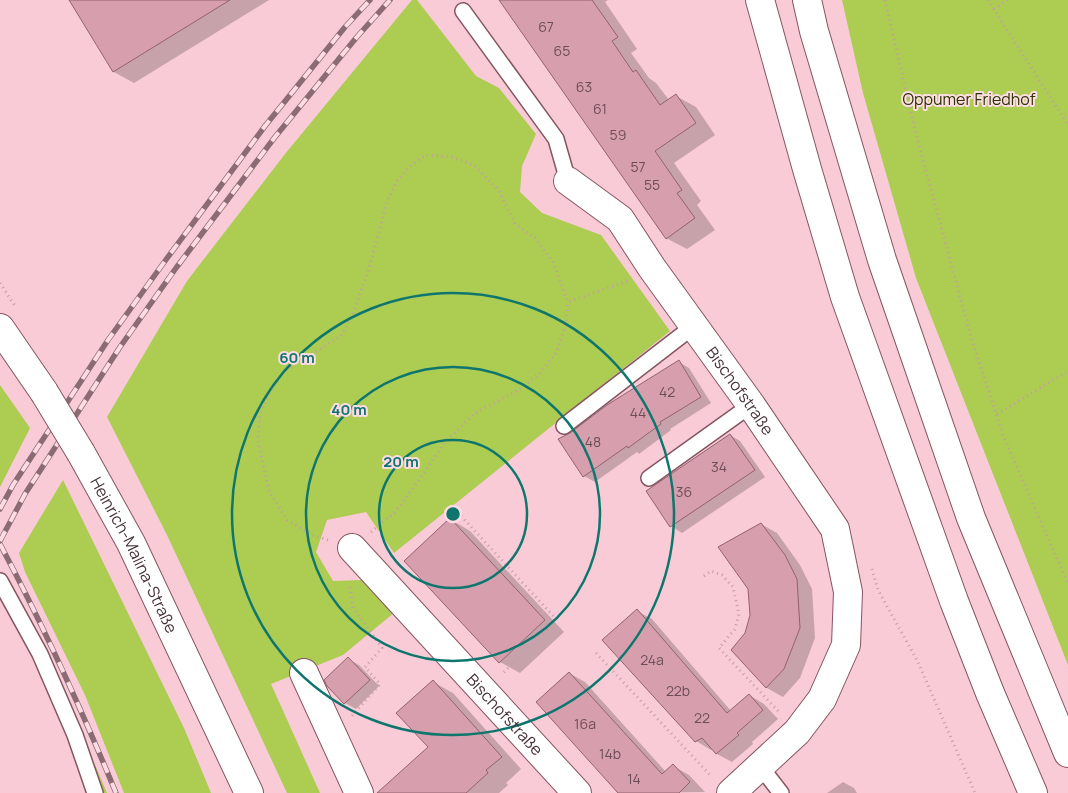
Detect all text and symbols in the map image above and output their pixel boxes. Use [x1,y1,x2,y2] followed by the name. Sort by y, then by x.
[538,17,554,36] house number: 67
[554,41,570,60] house number: 65
[576,77,592,96] house number: 63
[903,88,1036,110] park label: Oppumer Friedhof
[593,99,607,118] house number: 61
[610,125,626,144] house number: 59
[630,157,646,176] house number: 57
[644,175,660,194] house number: 55
[701,342,779,439] street label: Bischofstraße
[279,347,315,368] text: 60 m
[659,382,675,401] house number: 42
[331,399,367,420] text: 40 m
[630,403,646,422] house number: 44
[585,432,601,451] house number: 48
[383,451,419,472] text: 20 m
[711,457,727,476] house number: 34
[85,473,183,637] street label: Heinrich-Malina-Straße
[676,482,692,501] house number: 36
[444,505,462,523] centre of rings
[640,650,664,669] house number: 24a
[462,669,548,760] street label: Bischofstraße
[666,681,690,700] house number: 22b
[694,708,710,727] house number: 22
[574,714,596,733] house number: 16a
[599,744,621,763] house number: 14b
[627,769,641,788] house number: 14

